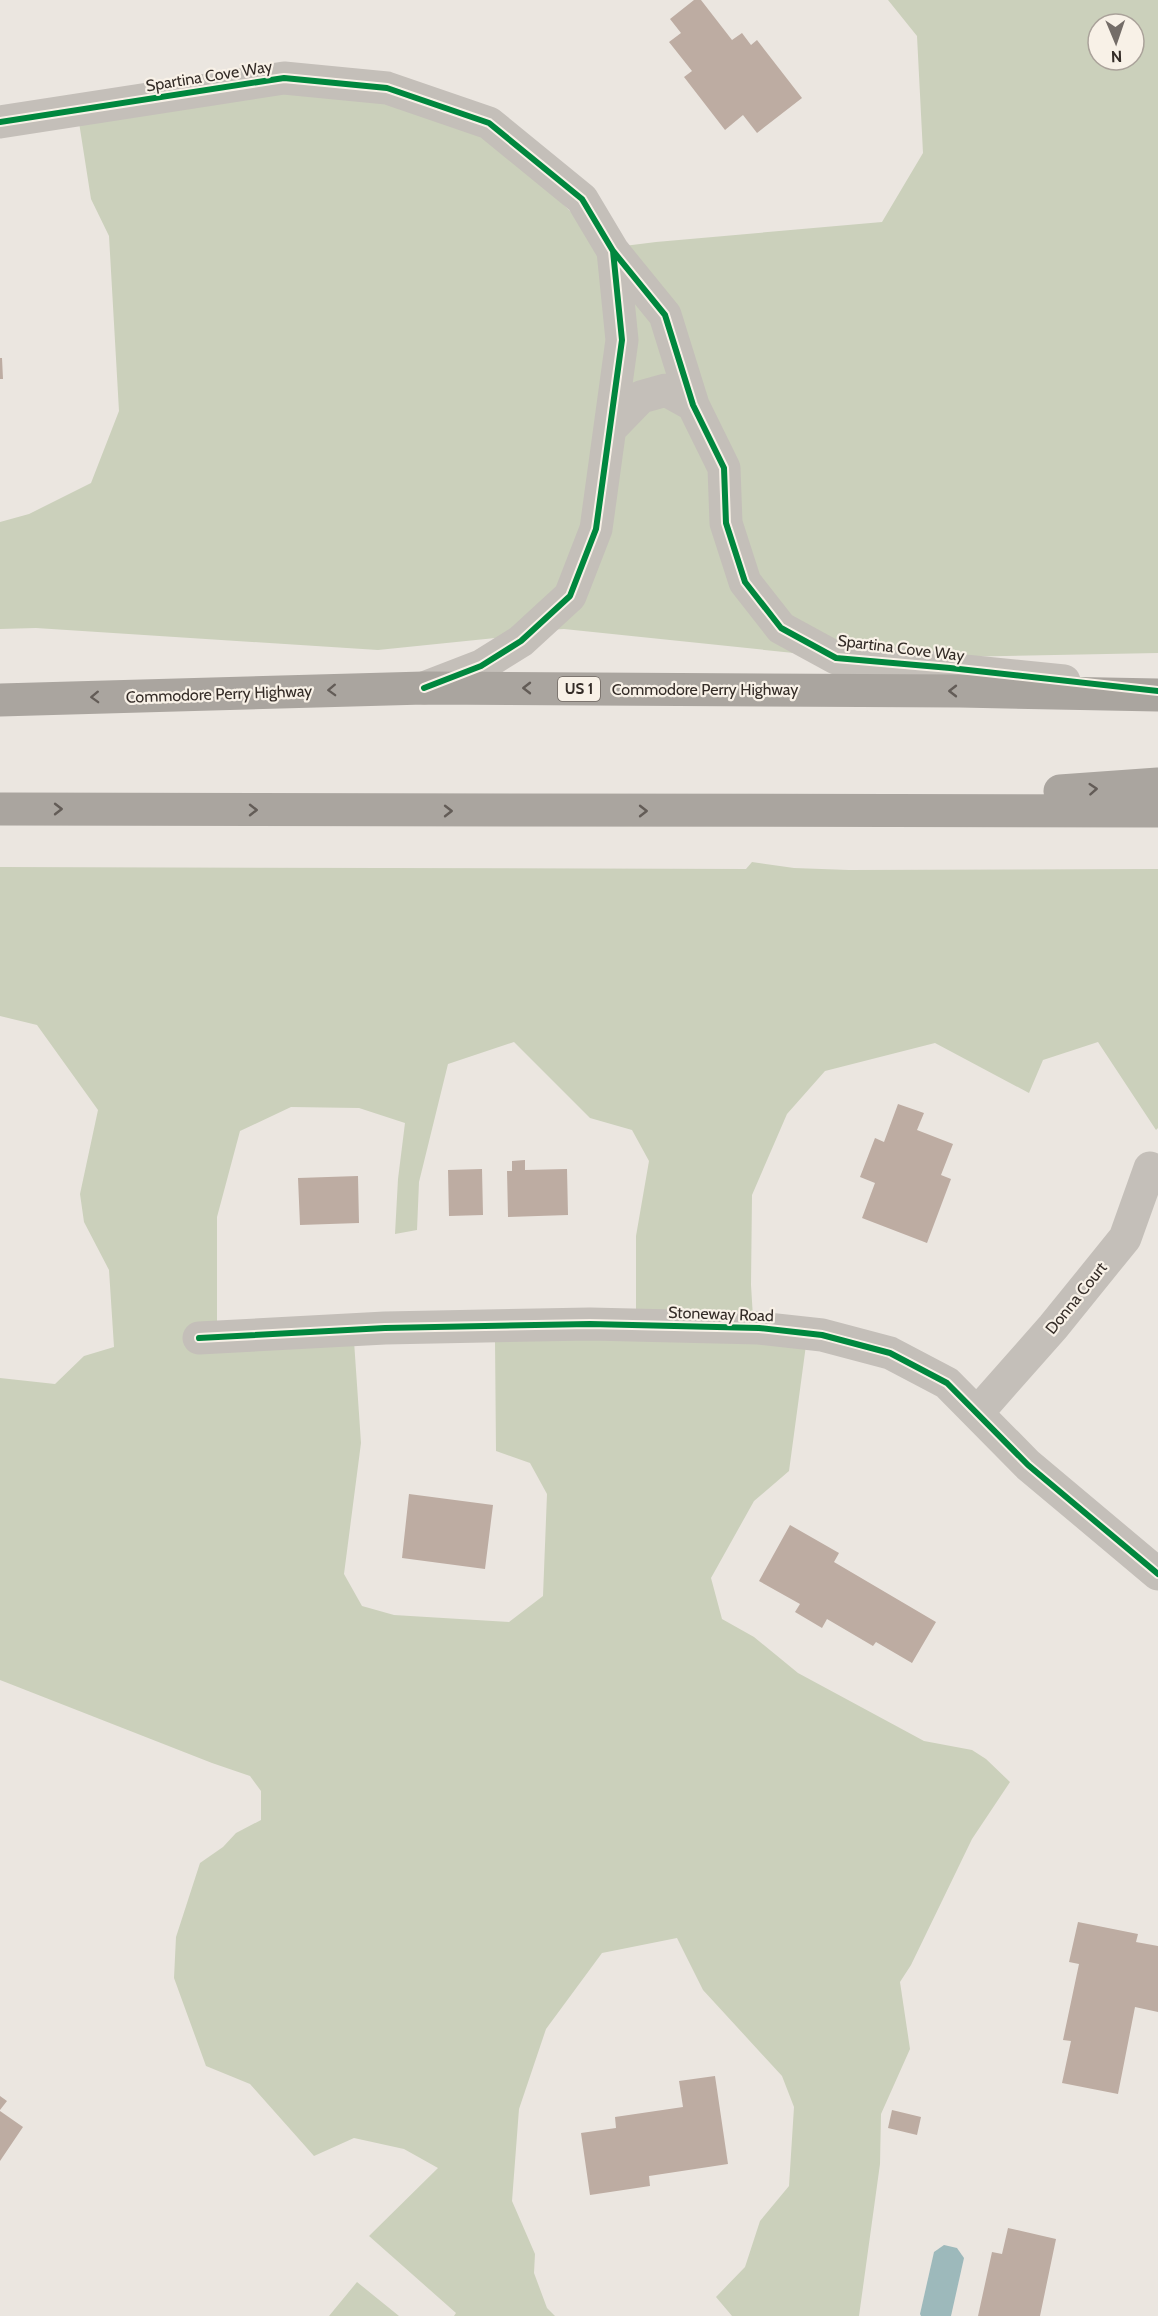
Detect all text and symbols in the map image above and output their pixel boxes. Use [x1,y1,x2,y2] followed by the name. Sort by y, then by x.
[1086,12,1146,72] north arrow
[1111,47,1122,66] text: N
[144,57,274,95] street label: Spartina Cove Way
[836,631,966,665] street label: Spartina Cove Way
[558,677,600,701] road number: US 1
[612,680,798,699] street label: Commodore Perry Highway
[125,681,313,707] street label: Commodore Perry Highway
[522,682,531,694] one-way arrow
[327,684,336,697] one-way arrow
[948,685,957,697] one-way arrow
[90,691,99,704] one-way arrow
[1088,783,1097,796] one-way arrow
[54,803,63,815] one-way arrow
[249,804,258,816] one-way arrow
[444,805,453,817] one-way arrow
[639,805,648,817] one-way arrow
[1041,1258,1111,1338] street label: Donna Court
[668,1303,774,1325] street label: Stoneway Road

